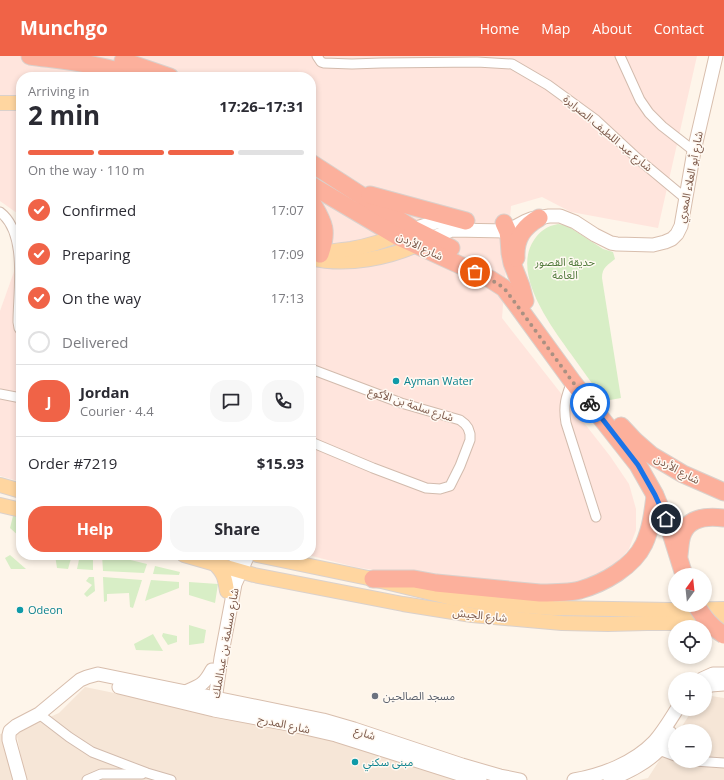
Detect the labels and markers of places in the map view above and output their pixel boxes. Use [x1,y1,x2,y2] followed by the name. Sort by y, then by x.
[458,255,492,289] pin
[404,373,474,388] place label: Ayman Water
[391,376,401,386] marker: Ayman Water
[649,502,683,536] pin
[28,602,63,617] place label: Odeon
[15,605,25,615] marker: Odeon
[383,688,455,703] place label: مسجد الصالحين
[370,691,380,701] marker: مسجد الصالحين
[363,754,414,772] place label: مبنى سكني
[350,757,360,767] marker: مبنى سكني

